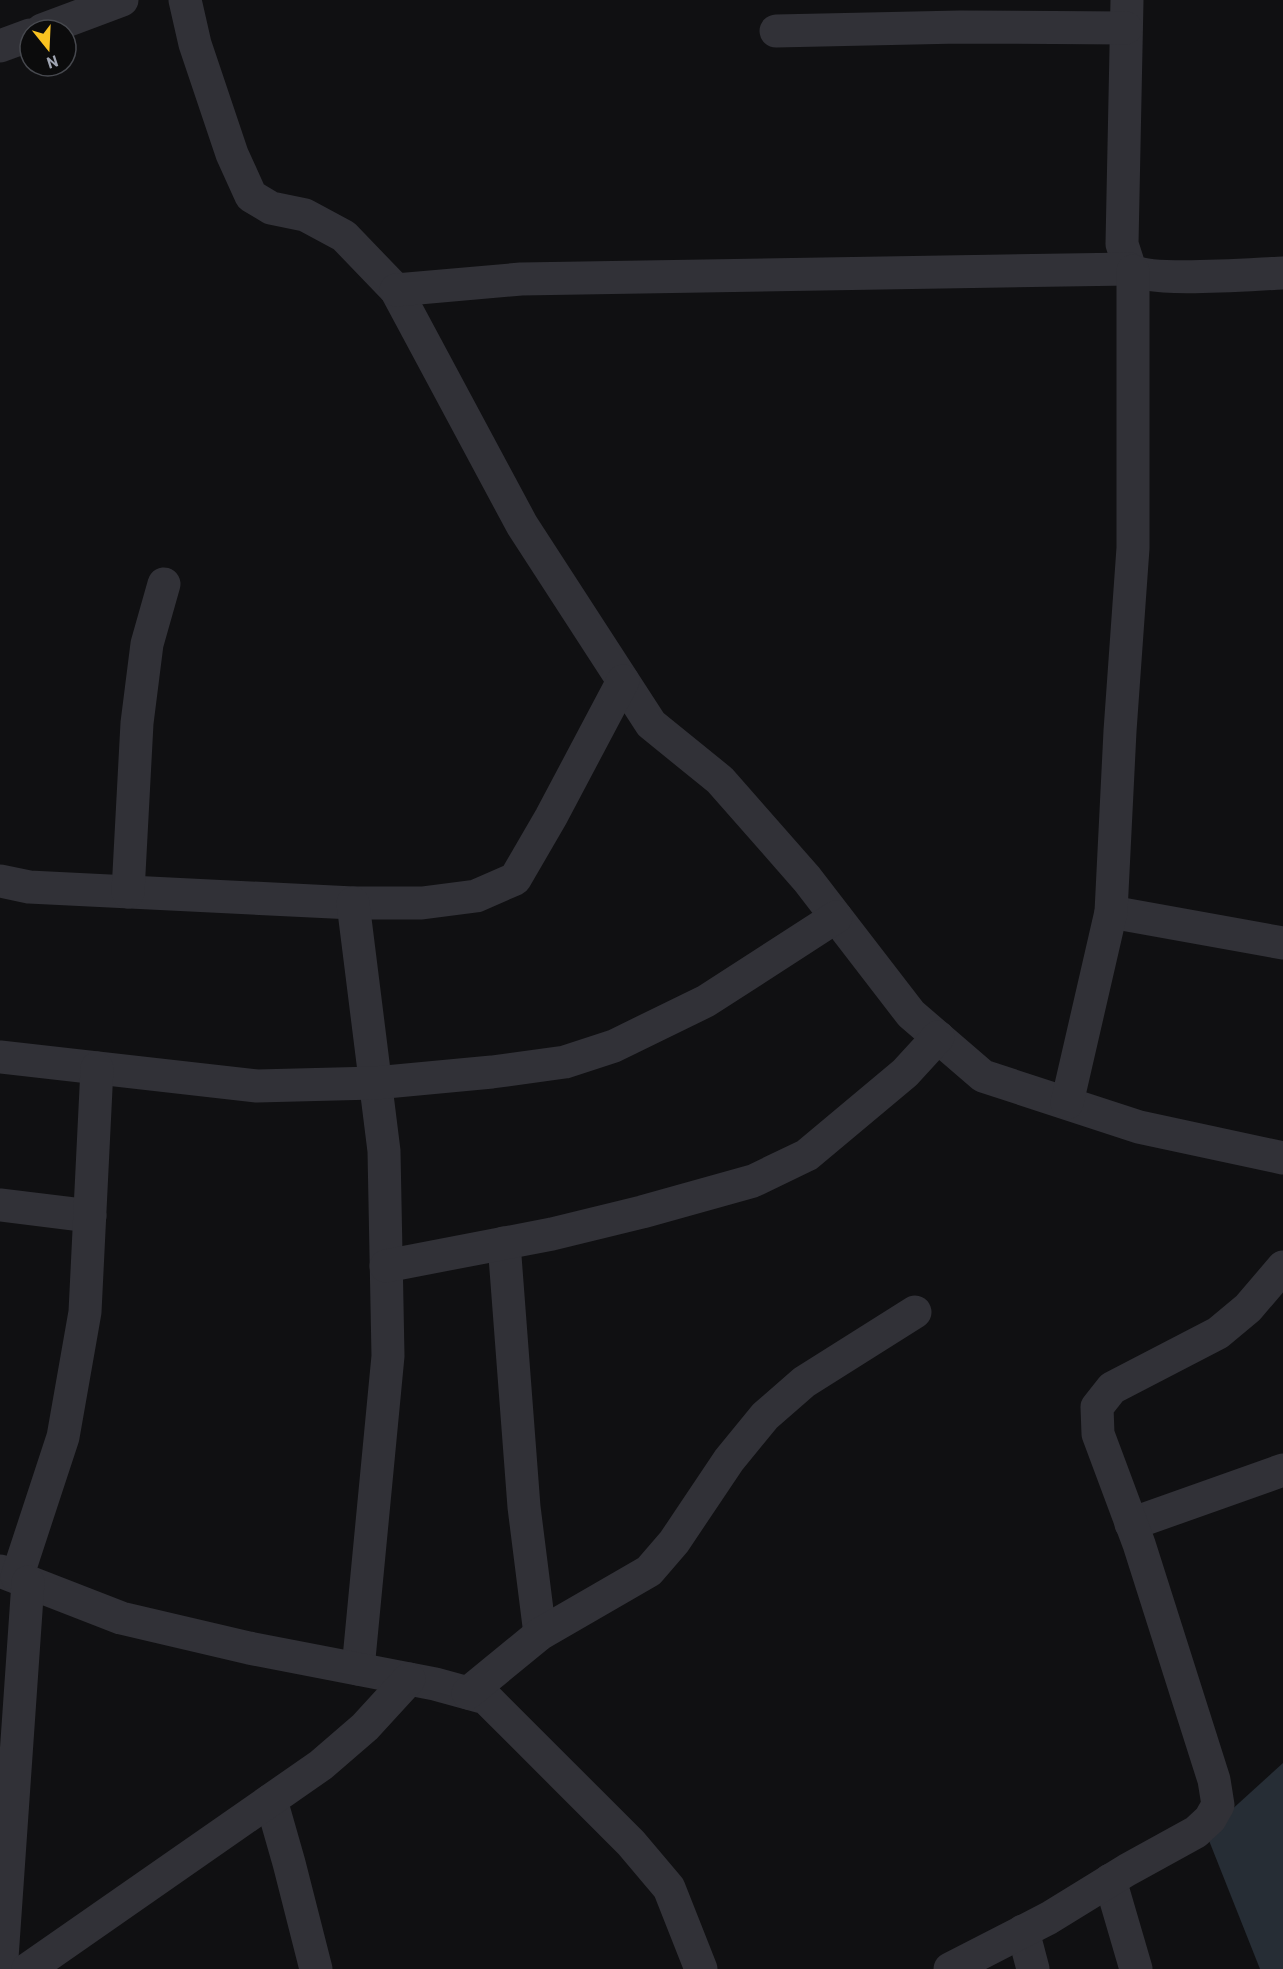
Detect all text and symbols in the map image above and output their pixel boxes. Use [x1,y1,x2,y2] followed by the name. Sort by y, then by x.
[18,18,78,78] north arrow
[45,52,61,73] text: N

